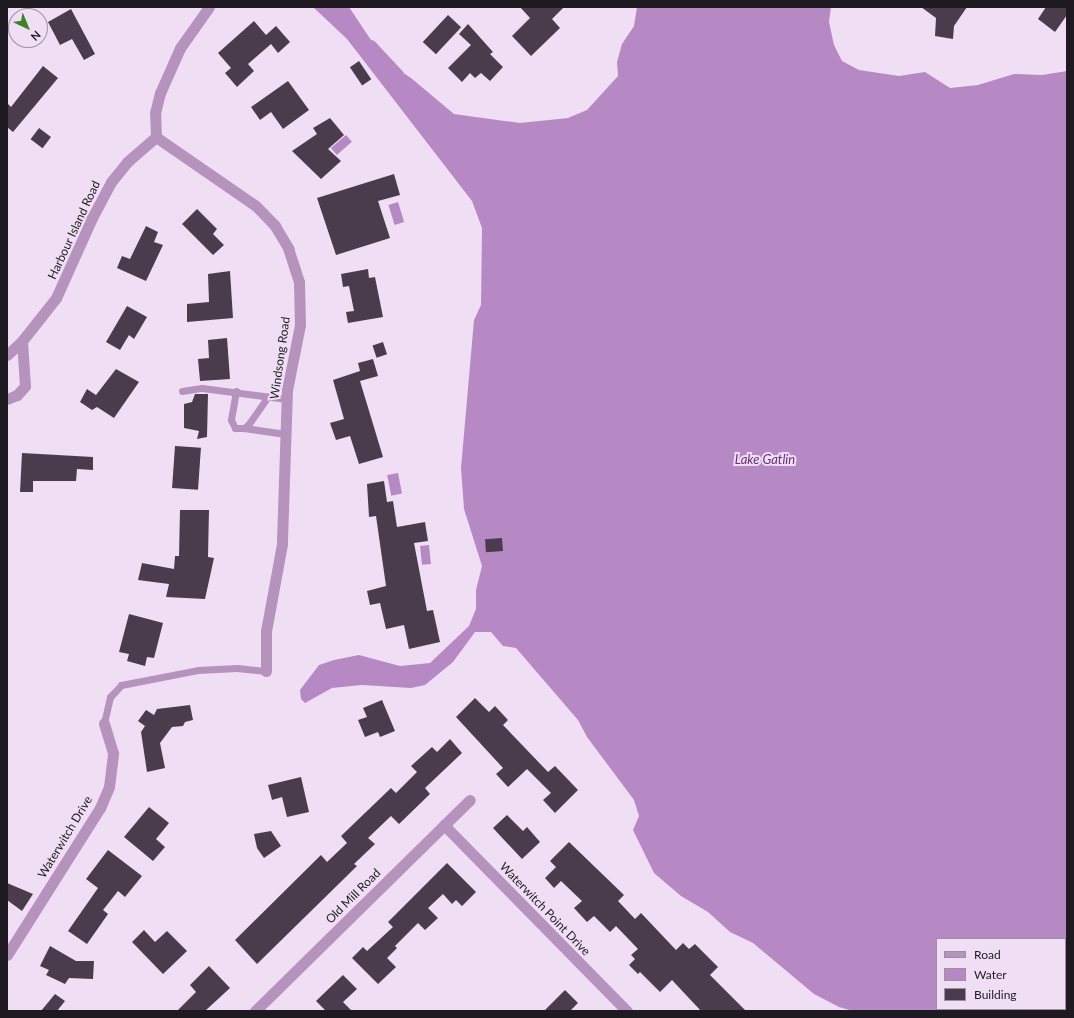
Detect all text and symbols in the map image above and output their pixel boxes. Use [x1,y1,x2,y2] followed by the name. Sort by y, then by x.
[8,8,48,48] north arrow
[28,29,44,44] text: N
[45,178,103,282] street label: Harbour Island Road
[267,316,293,400] street label: Windsong Road
[735,451,795,467] water label: Lake Gatlin
[35,793,95,881] street label: Waterwitch Drive
[497,859,593,959] street label: Waterwitch Point Drive
[323,866,383,926] street label: Old Mill Road
[936,938,1066,1010] legend
[974,947,1001,962] text: Road
[974,967,1007,982] text: Water
[974,987,1017,1002] text: Building

